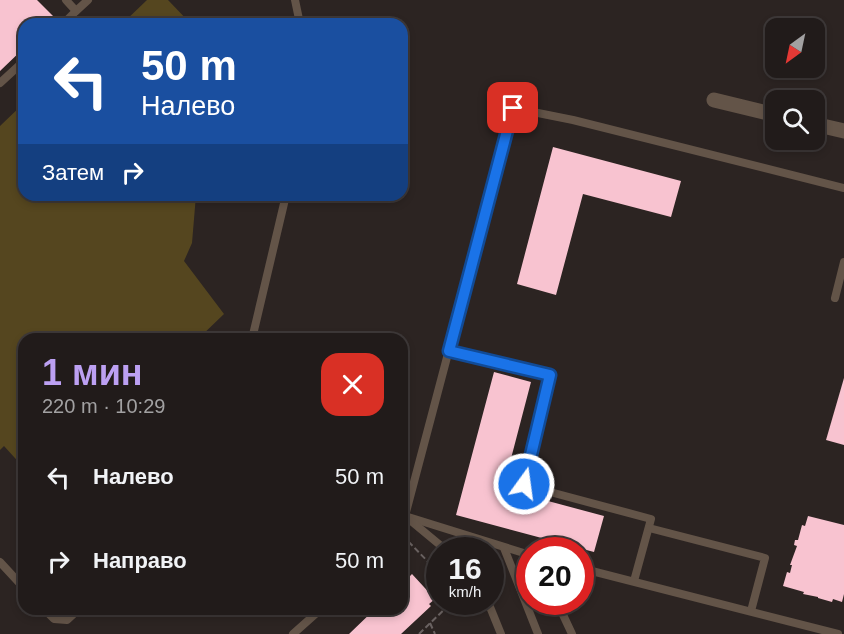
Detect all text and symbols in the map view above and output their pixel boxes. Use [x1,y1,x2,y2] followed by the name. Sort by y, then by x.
[765,18,825,78] north arrow
[765,18,825,150] map controls
[42,42,120,120] icon: left
[141,42,237,89] text: 50 m
[487,82,538,133] pin
[765,90,825,150] button: search
[141,91,235,121] text: Налево
[496,91,529,124] icon: arrive
[116,156,149,189] icon: right
[42,160,104,185] text: Затем
[42,352,143,393] text: 1 мин
[321,353,384,416] button: close
[42,395,165,417] text: 220 m · 10:29
[492,452,556,516] position arrow
[42,461,75,494] icon: left
[93,464,174,489] text: Налево
[335,464,384,489] text: 50 m
[516,537,594,615] speed limit sign: 20
[42,545,75,578] icon: right
[93,548,187,573] text: Направо
[335,548,384,573] text: 50 m
[448,552,482,585] text: 16
[449,583,481,600] text: km/h

